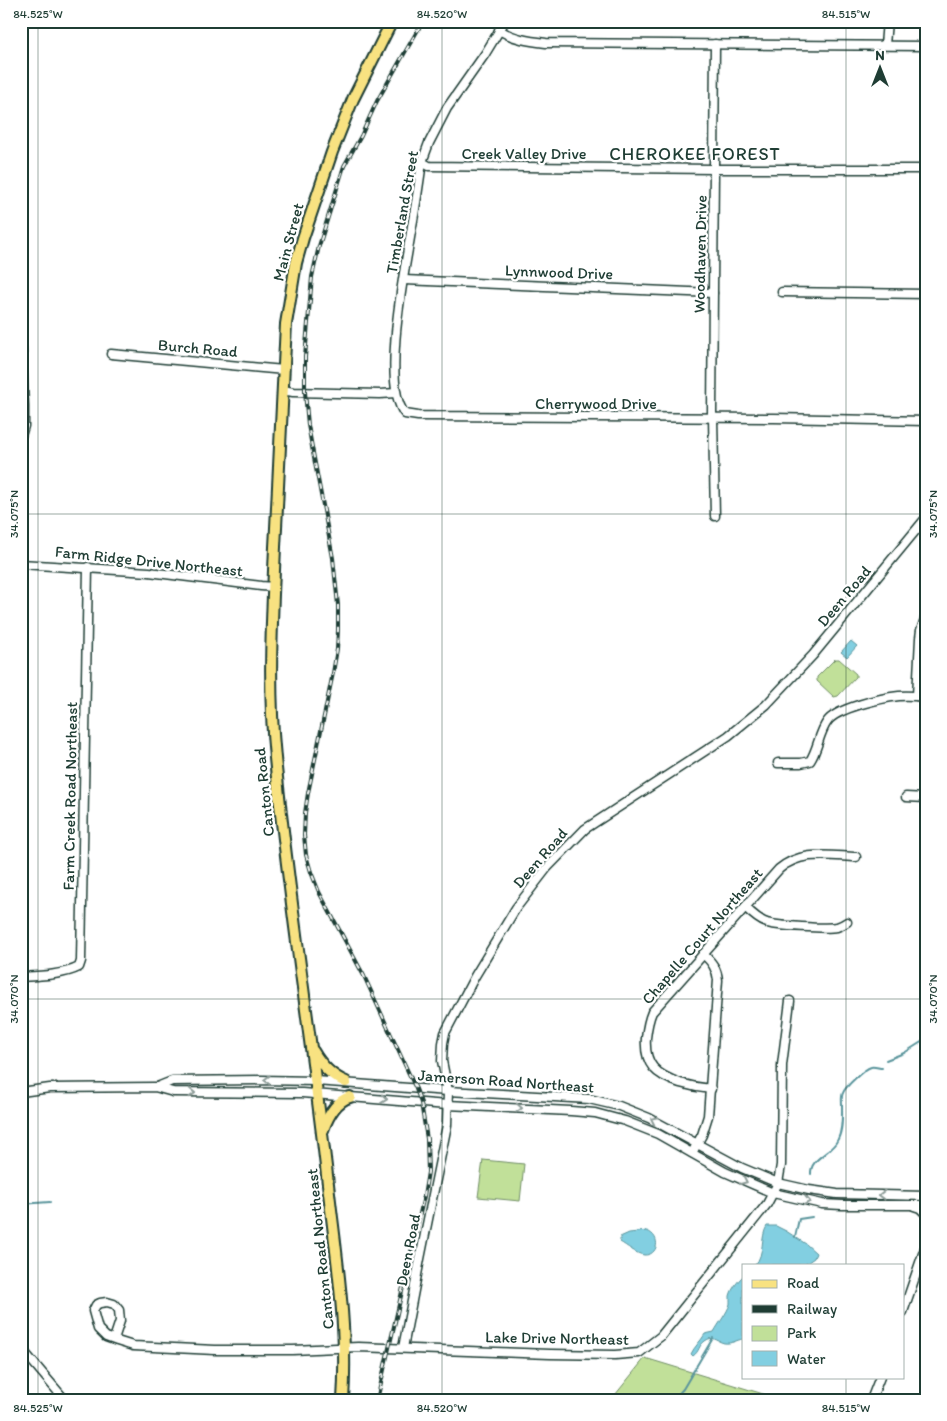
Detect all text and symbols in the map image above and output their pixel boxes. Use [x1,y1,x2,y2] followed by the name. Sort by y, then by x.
[13,7,63,21] text: 84.525°W
[417,7,467,21] text: 84.520°W
[822,7,870,21] text: 84.515°W
[854,42,904,92] north arrow
[875,47,885,64] text: N
[609,143,781,165] district label: CHEROKEE FOREST
[461,144,587,163] street label: Creek Valley Drive
[382,149,422,275] street label: Timberland Street
[689,194,711,313] street label: Woodhaven Drive
[268,201,308,283] street label: Main Street
[505,261,613,283] street label: Lynnwood Drive
[157,335,239,361] street label: Burch Road
[535,394,657,413] street label: Cherrywood Drive
[7,490,21,538] text: 34.075°N
[926,490,940,538] text: 34.075°N
[54,542,244,580] street label: Farm Ridge Drive Northeast
[813,561,875,630] street label: Deen Road
[59,701,81,891] street label: Farm Creek Road Northeast
[250,746,278,837] street label: Canton Road
[509,824,572,892] street label: Deen Road
[638,864,766,1008] street label: Chapelle Court Northeast
[7,974,21,1024] text: 34.070°N
[926,974,940,1024] text: 34.070°N
[417,1065,595,1097] street label: Jamerson Road Northeast
[263,1075,271,1085] one-way arrow
[188,1087,196,1098] one-way arrow
[380,1093,388,1104] one-way arrow
[515,1103,523,1114] one-way arrow
[651,1116,660,1126] one-way arrow
[302,1168,338,1330] street label: Canton Road Northeast
[739,1175,748,1186] one-way arrow
[877,1190,885,1200] one-way arrow
[803,1196,812,1206] one-way arrow
[392,1212,424,1288] street label: Deen Road
[742,1264,904,1378] legend
[787,1274,820,1292] text: Road
[787,1300,837,1318] text: Railway
[787,1324,817,1342] text: Park
[485,1327,629,1349] street label: Lake Drive Northeast
[787,1350,826,1368] text: Water
[13,1401,63,1415] text: 84.525°W
[417,1401,467,1415] text: 84.520°W
[822,1401,870,1415] text: 84.515°W

